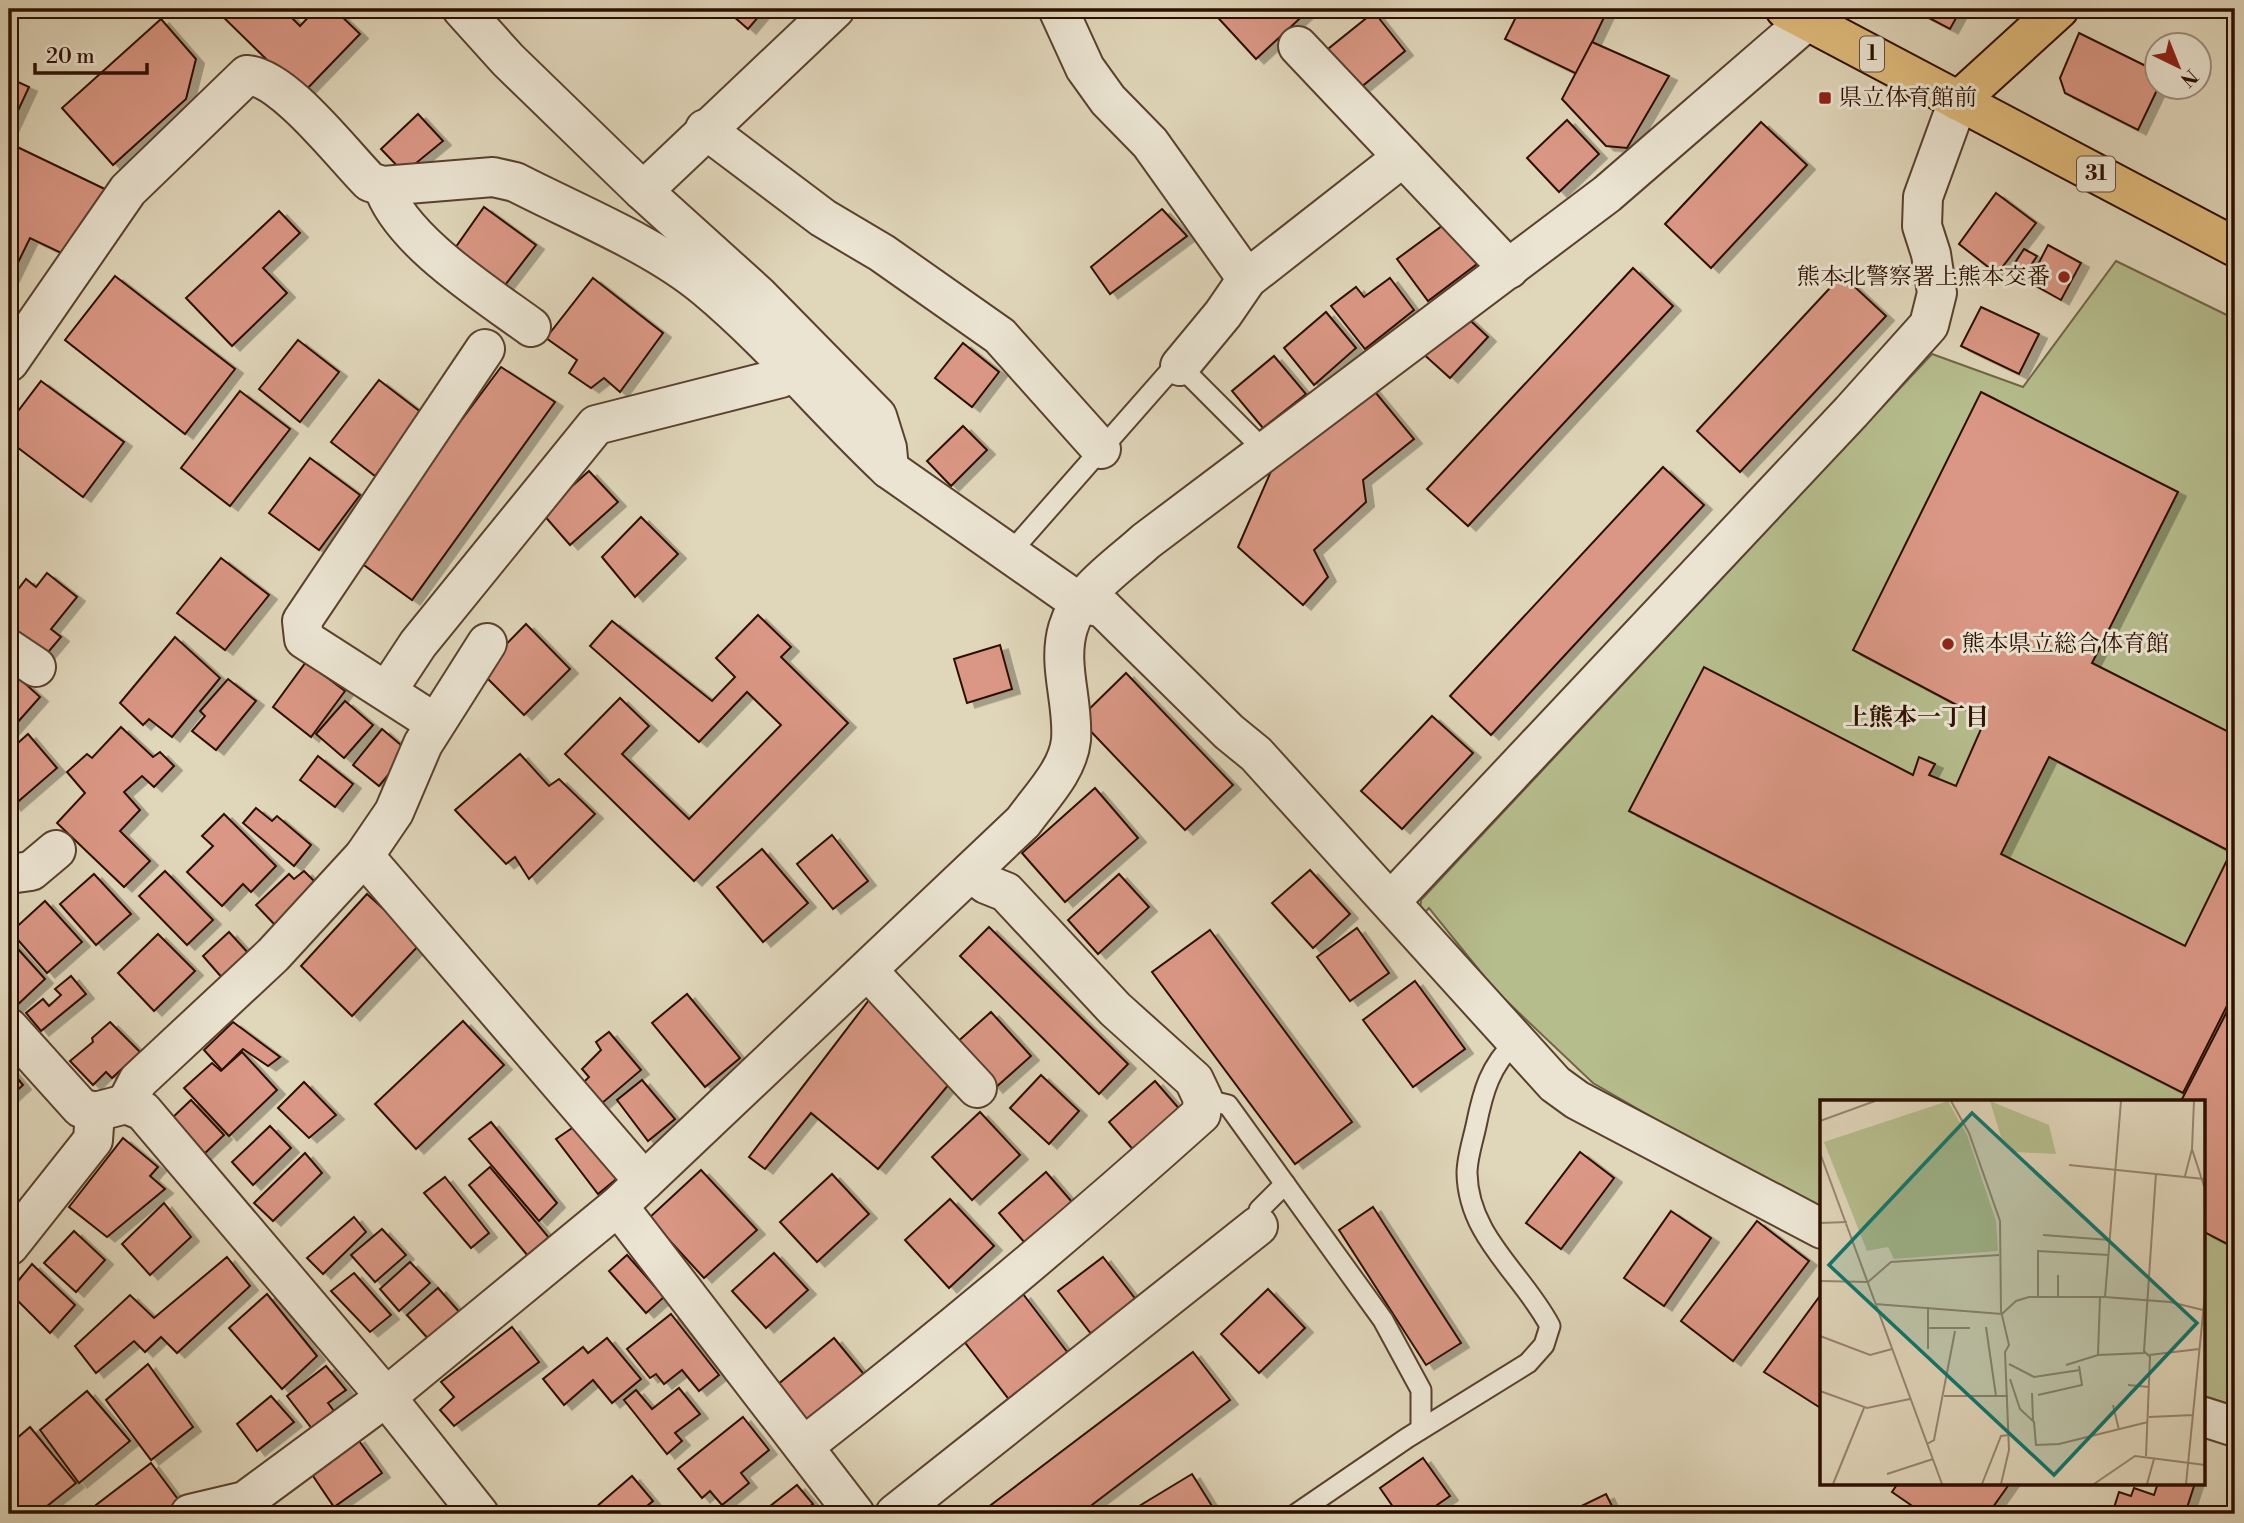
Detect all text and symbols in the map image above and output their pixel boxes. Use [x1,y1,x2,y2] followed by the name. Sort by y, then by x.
[35,32,147,76] scale bar
[2142,32,2212,102] north arrow
[1860,36,1884,72] road number: 1
[46,44,95,70] text: 20 m
[2175,64,2203,92] text: N
[1839,84,1977,112] place label: 県立体育館前
[1817,90,1833,106] marker: 県立体育館前
[2077,156,2115,192] road number: 31
[1797,263,2050,291] place label: 熊本北警察署上熊本交番
[2056,269,2072,285] marker: 熊本北警察署上熊本交番
[1962,630,2169,658] place label: 熊本県立総合体育館
[1940,636,1956,652] marker: 熊本県立総合体育館
[1845,703,1989,733] district label: 上熊本一丁目
[1820,1100,2206,1484] inset map

